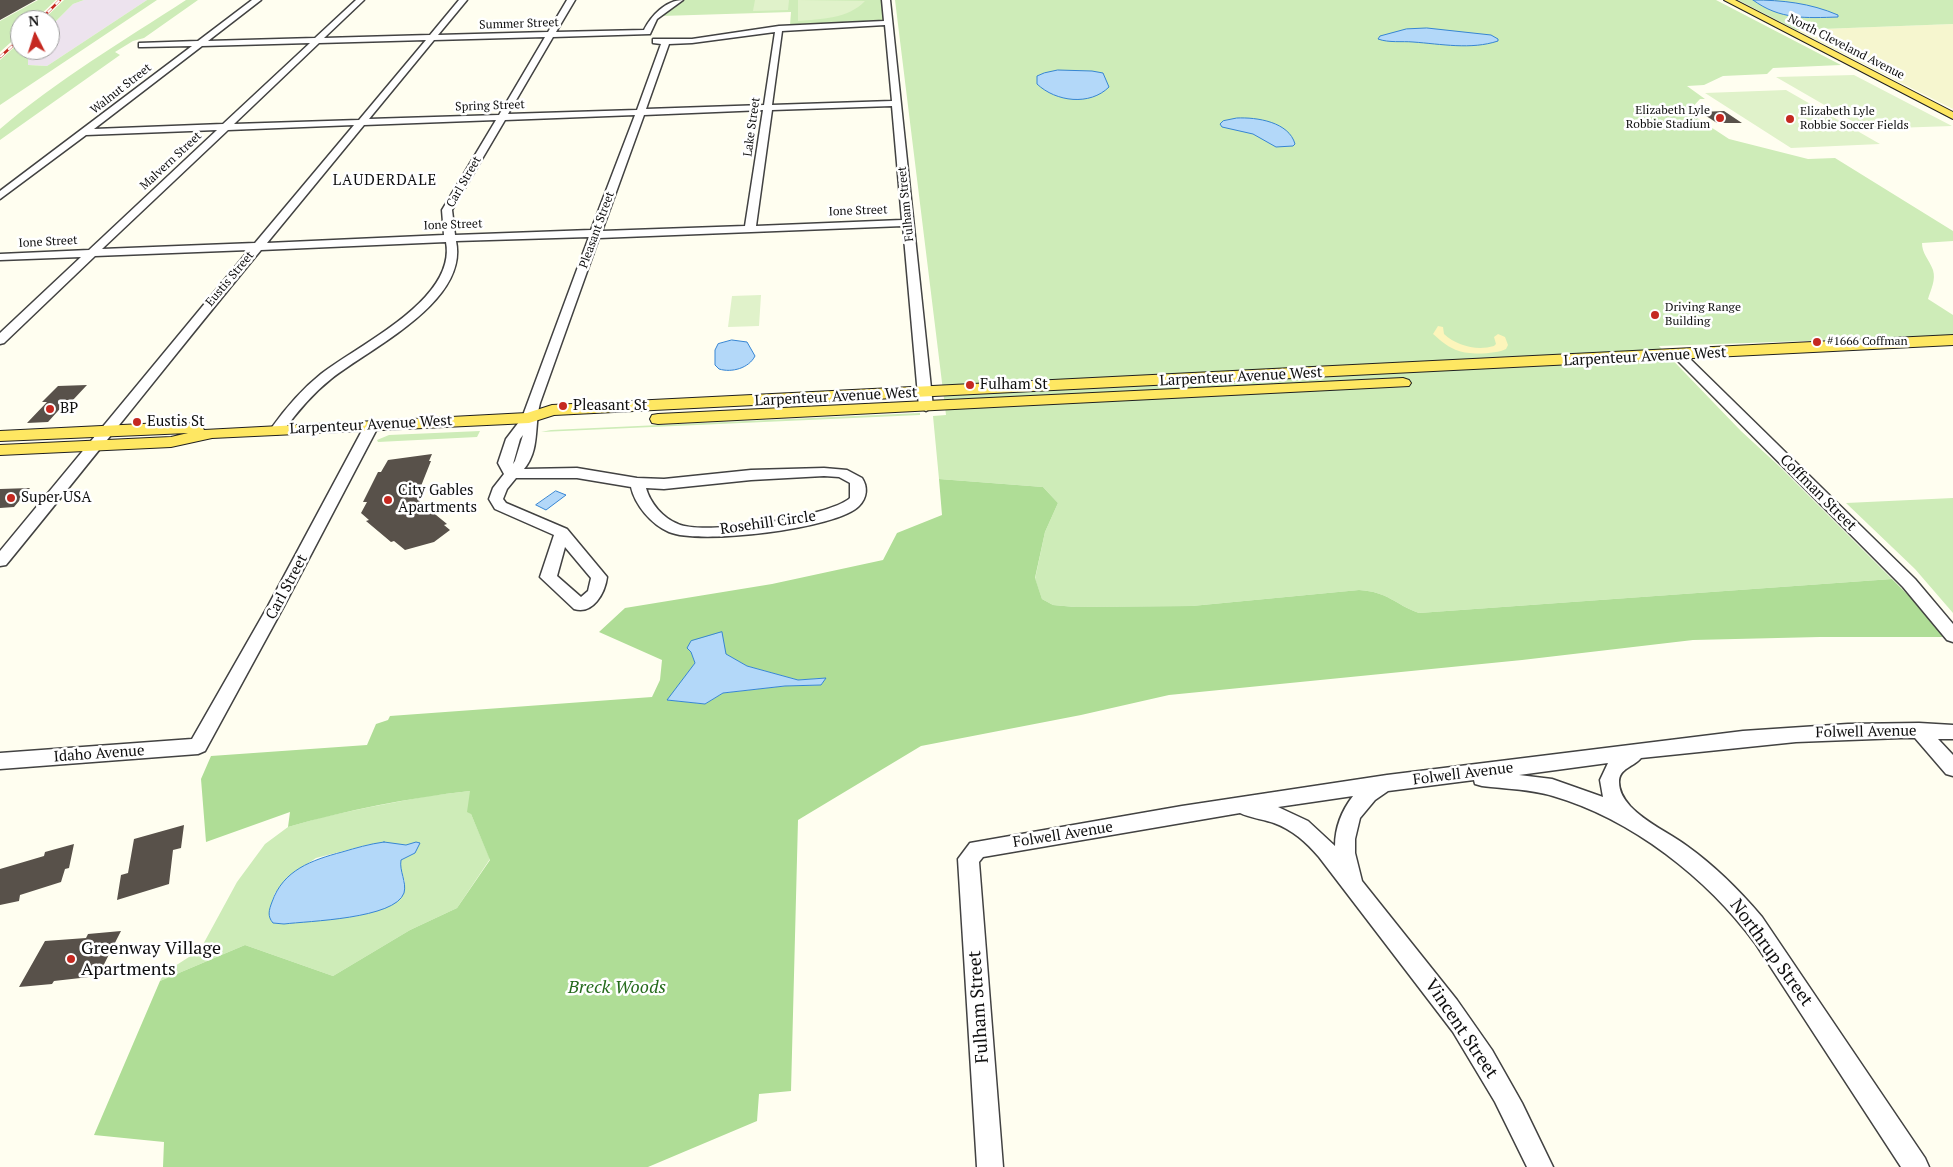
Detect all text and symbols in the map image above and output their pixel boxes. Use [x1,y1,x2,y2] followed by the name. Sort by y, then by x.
[10,10,60,60] north arrow
[28,11,40,30] text: N
[1785,11,1907,83] street label: North Cleveland Avenue
[479,15,559,33] street label: Summer Street
[88,61,154,117] street label: Walnut Street
[741,96,763,158] street label: Lake Street
[455,98,525,114] street label: Spring Street
[1626,104,1710,132] place label: Elizabeth Lyle Robbie Stadium
[1800,105,1909,133] place label: Elizabeth Lyle Robbie Soccer Fields
[1714,112,1726,124] marker: Elizabeth Lyle Robbie Stadium
[1784,113,1796,125] marker: Elizabeth Lyle Robbie Soccer Fields
[137,129,205,193] street label: Malvern Street
[444,154,484,210] street label: Carl Street
[895,166,917,242] street label: Fulham Street
[332,172,438,190] district label: LAUDERDALE
[576,190,618,270] street label: Pleasant Street
[828,203,888,219] street label: Ione Street
[423,217,483,233] street label: Ione Street
[18,233,78,251] street label: Ione Street
[203,249,257,309] street label: Eustis Street
[1665,301,1741,329] place label: Driving Range Building
[1649,309,1661,321] marker: Driving Range Building
[1827,335,1908,349] place label: #1666 Coffman
[1811,336,1823,348] marker: #1666 Coffman
[1563,344,1727,370] street label: Larpenteur Avenue West
[1159,364,1323,390] street label: Larpenteur Avenue West
[980,376,1048,394] place label: Fulham St
[964,379,976,391] marker: Fulham St
[754,384,918,410] street label: Larpenteur Avenue West
[573,397,647,415] place label: Pleasant St
[60,400,78,418] place label: BP
[557,400,569,412] marker: Pleasant St
[44,403,56,415] marker: BP
[289,412,453,438] street label: Larpenteur Avenue West
[147,413,205,431] place label: Eustis St
[131,416,143,428] marker: Eustis St
[1776,451,1860,535] street label: Coffman Street
[398,482,477,517] place label: City Gables Apartments
[21,489,91,507] place label: Super USA
[5,492,17,504] marker: Super USA
[382,494,394,506] marker: City Gables Apartments
[719,507,817,539] street label: Rosehill Circle
[262,551,312,623] street label: Carl Street
[1815,722,1917,742] street label: Folwell Avenue
[53,742,145,766] street label: Idaho Avenue
[1412,759,1514,789] street label: Folwell Avenue
[1012,818,1114,852] street label: Folwell Avenue
[1725,895,1817,1011] street label: Northrup Street
[81,938,221,981] place label: Greenway Village Apartments
[964,950,994,1064] street label: Fulham Street
[65,953,77,965] marker: Greenway Village Apartments
[1420,975,1502,1083] street label: Vincent Street
[568,977,666,999] park label: Breck Woods

